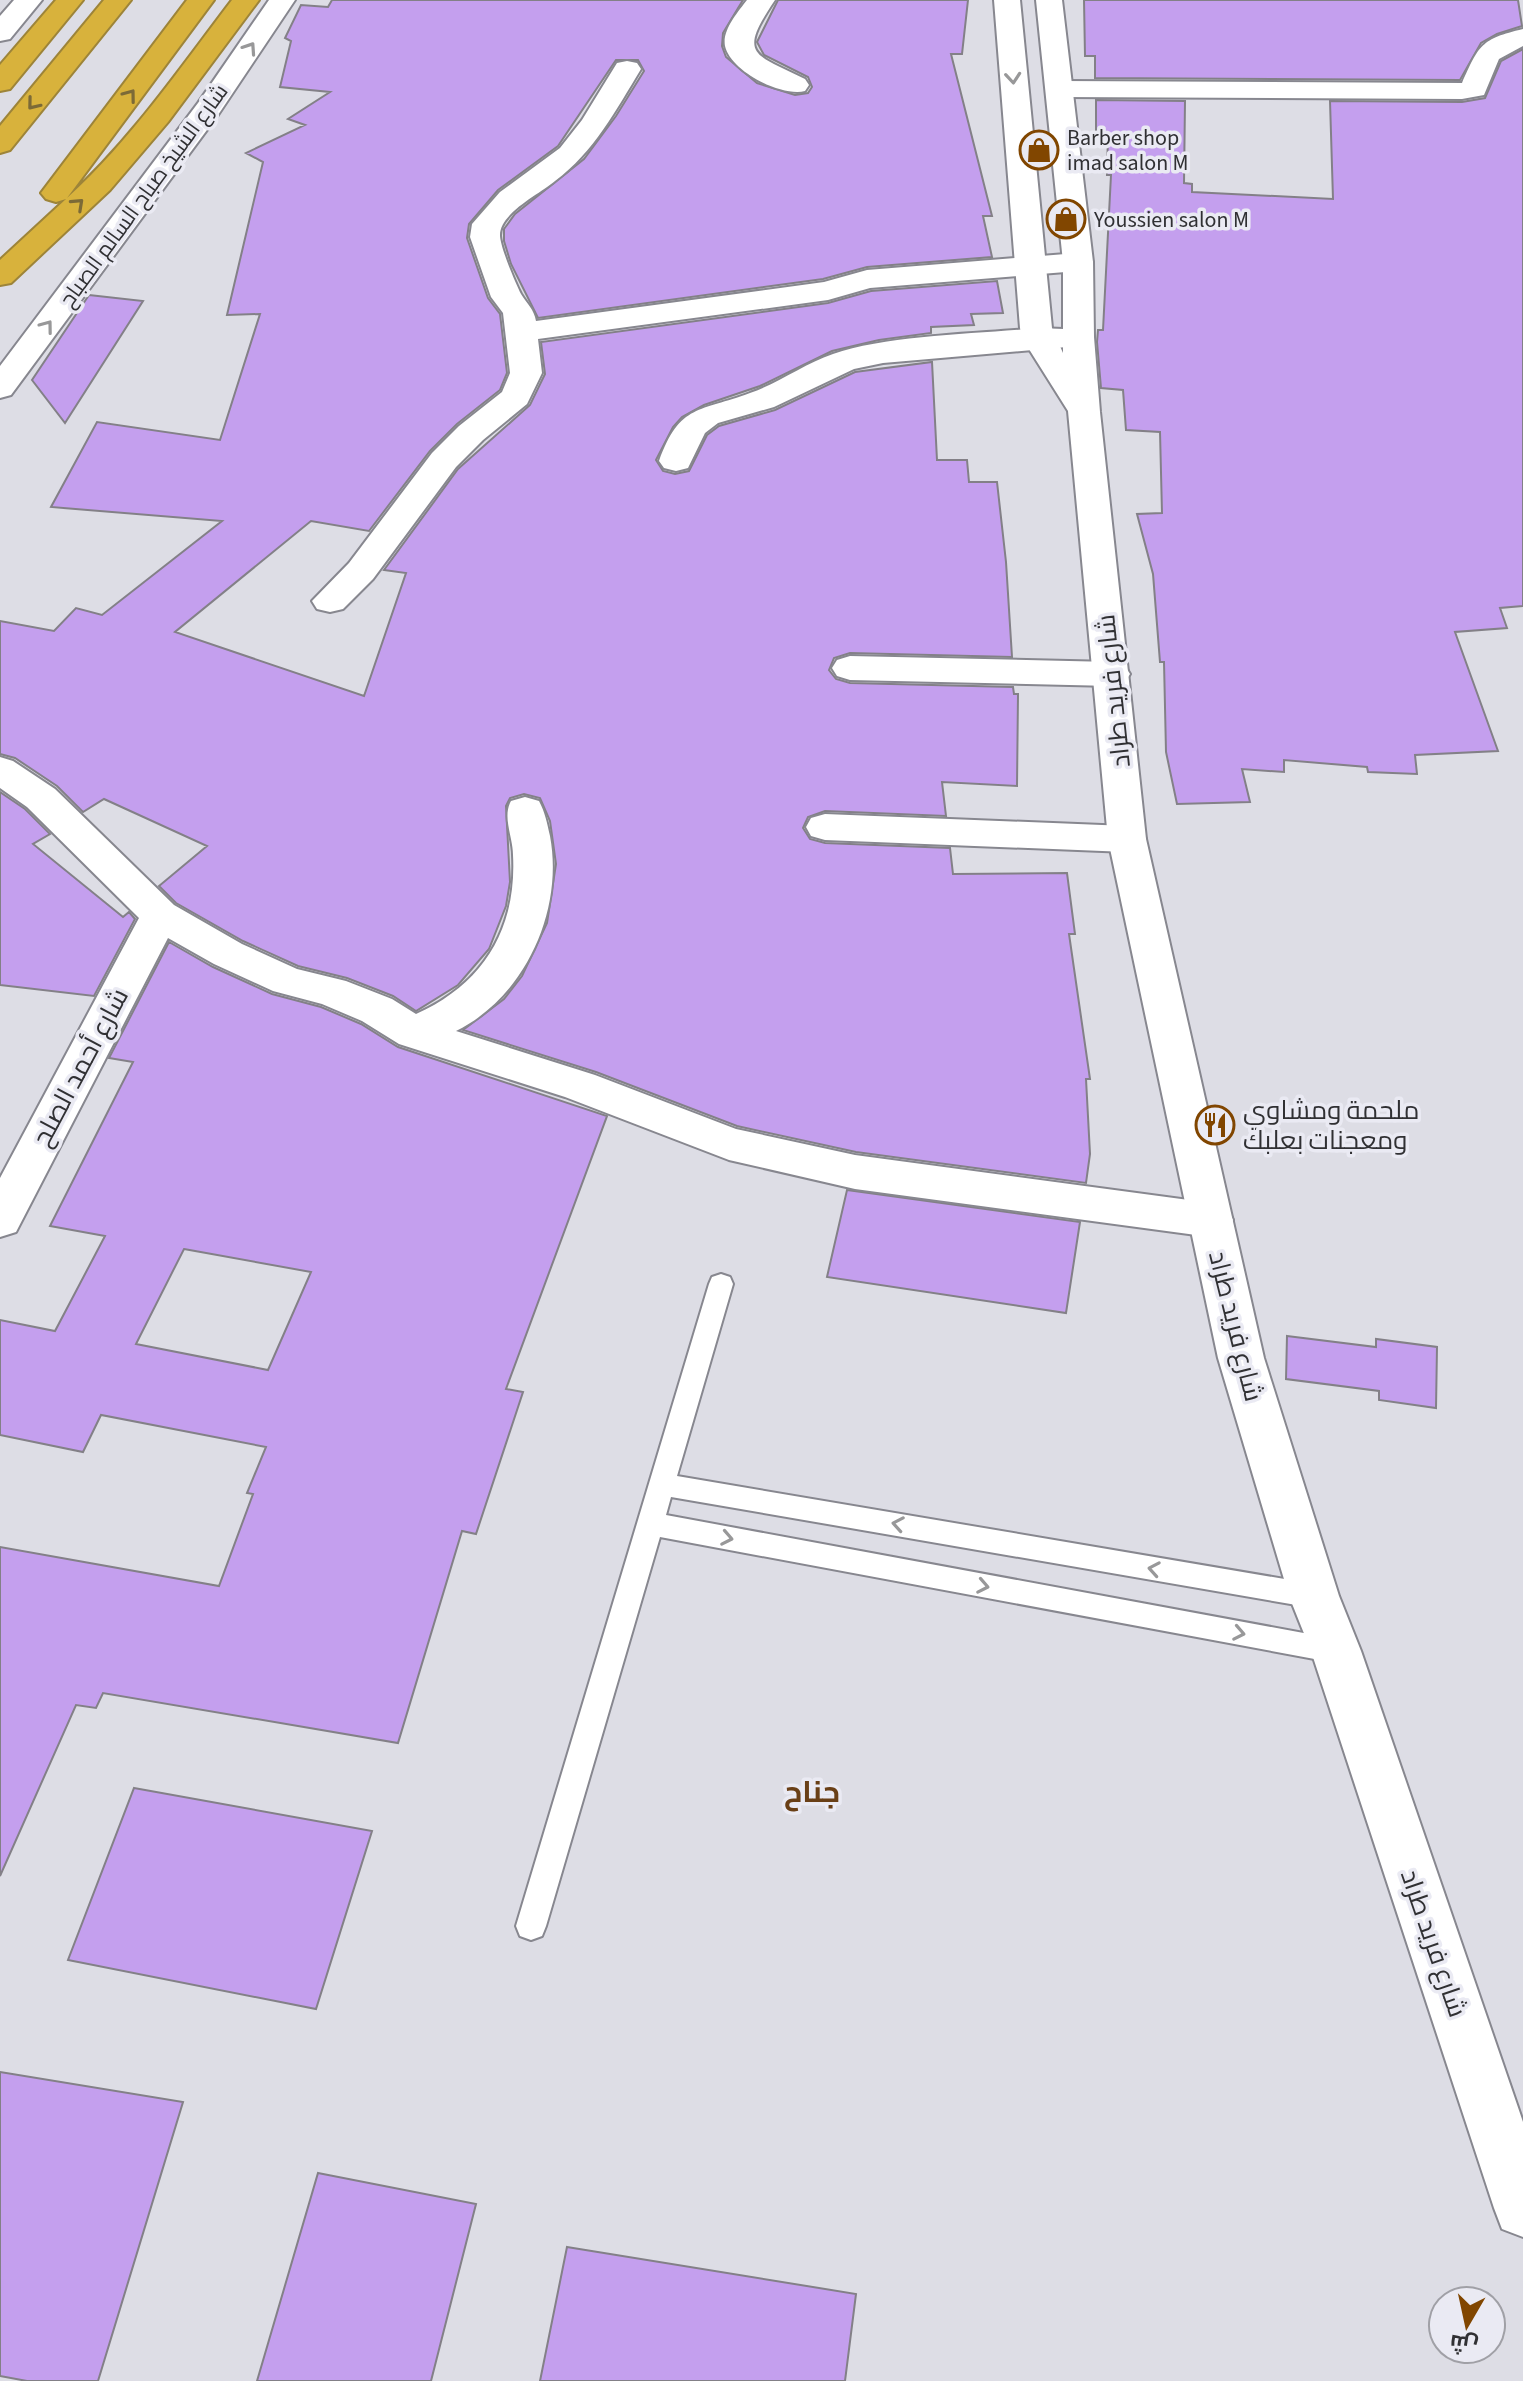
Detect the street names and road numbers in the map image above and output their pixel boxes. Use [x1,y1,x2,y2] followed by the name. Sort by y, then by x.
[52,77,236,314] street label: شارع الشيخ صباح السالم الصباح
[1087,612,1140,769] street label: شارع فريد طراد
[23,982,138,1153] street label: شارع أحمد الصلح
[1199,1247,1272,1405] street label: شارع فريد طراد
[1391,1864,1476,2022] street label: شارع فريد طراد

